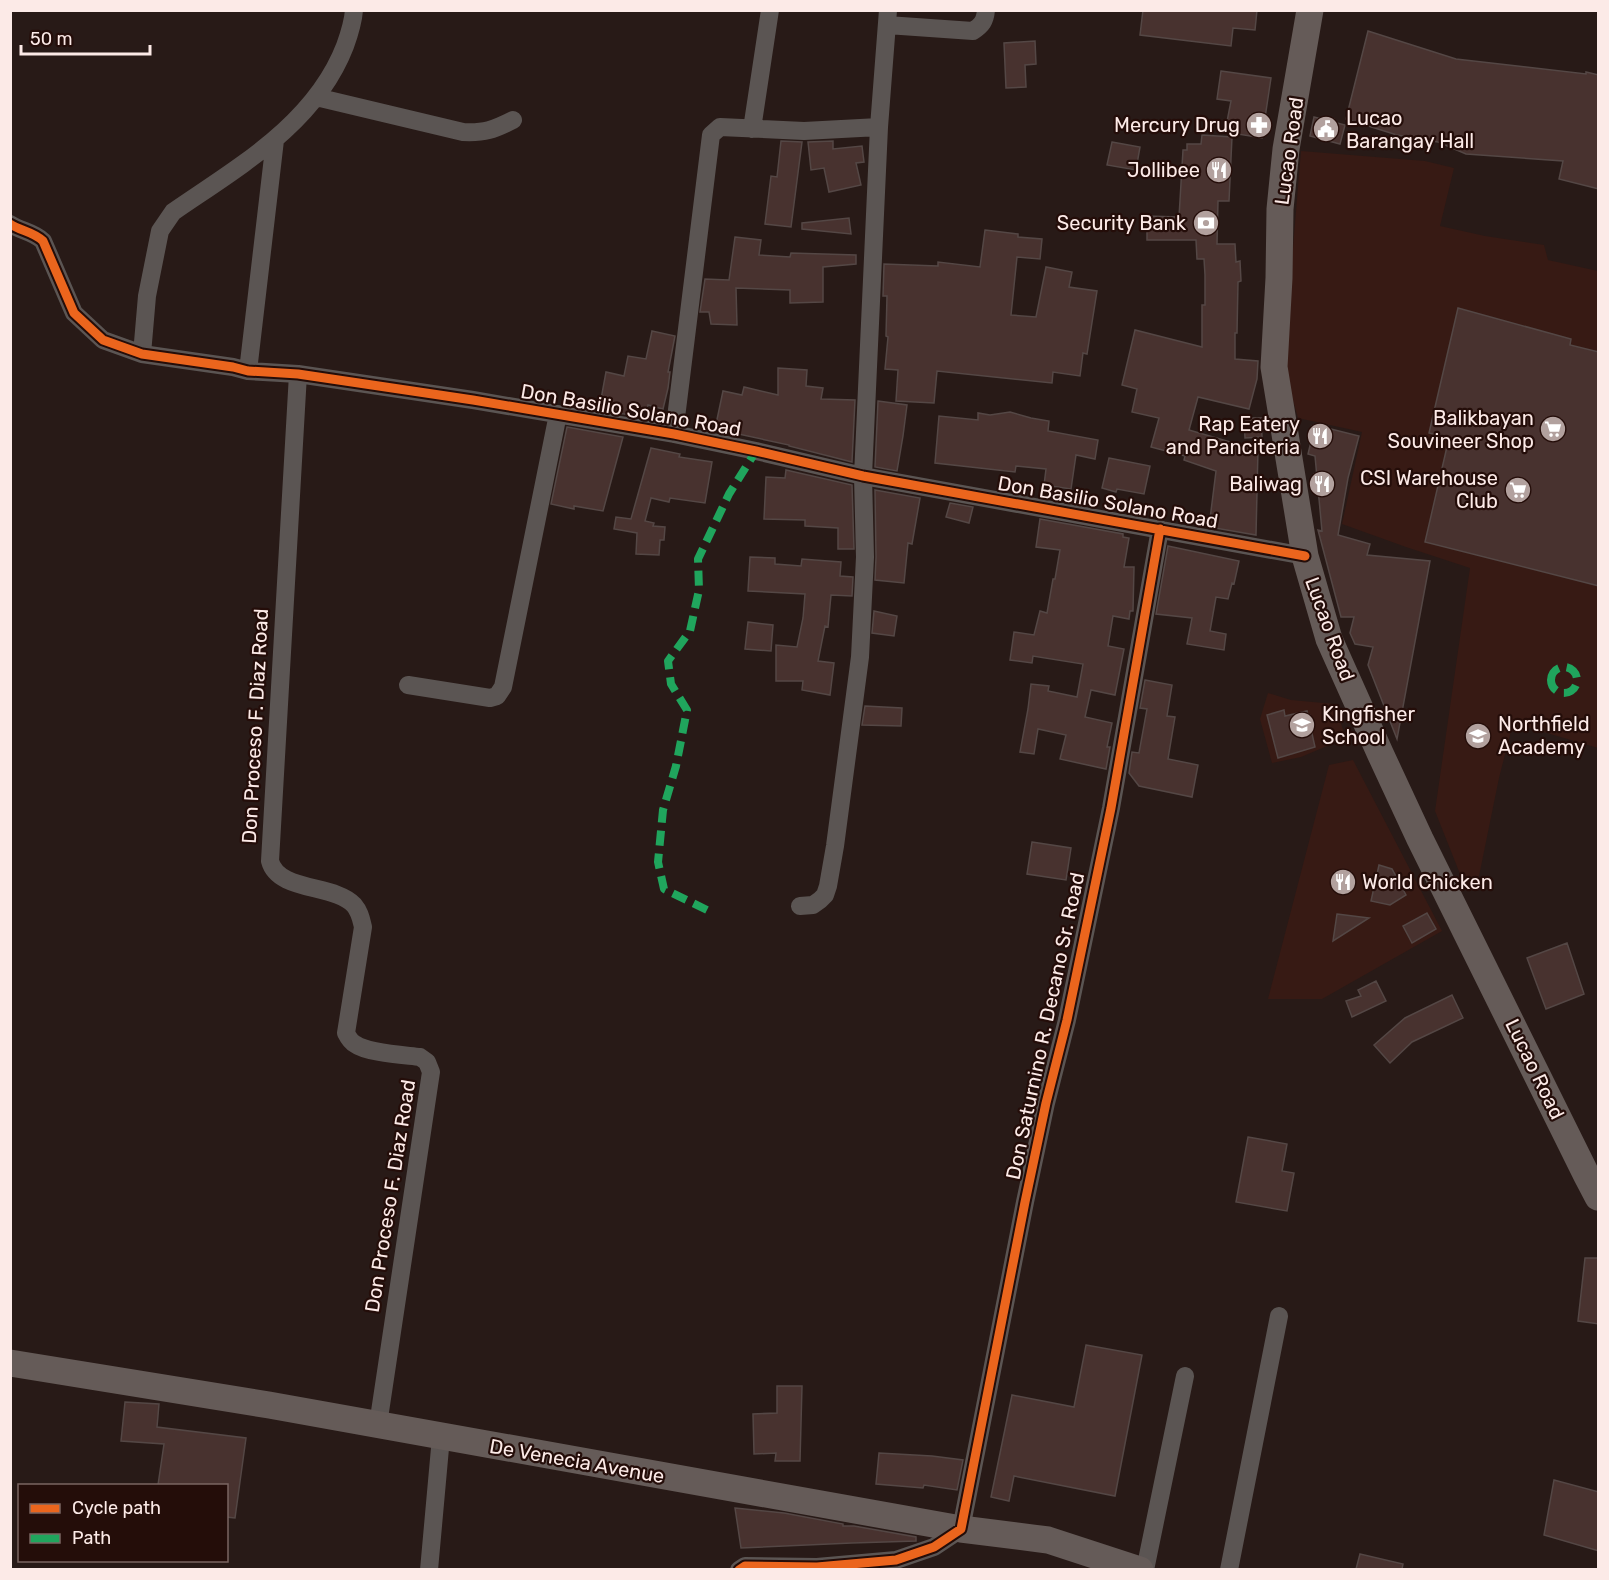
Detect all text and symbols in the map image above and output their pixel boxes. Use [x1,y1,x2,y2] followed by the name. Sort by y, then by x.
[21,18,150,56] scale bar
[30,28,73,50] text: 50 m
[1270,95,1308,207] street label: Lucao Road
[1346,106,1474,153] place label: Lucao Barangay Hall
[1244,110,1274,140] pharmacy icon: Mercury Drug
[1114,113,1240,137] place label: Mercury Drug
[1311,114,1341,144] public building icon: Lucao Barangay Hall
[1204,155,1234,185] restaurant icon: Jollibee
[1127,158,1200,182] place label: Jollibee
[1191,208,1221,238] bank icon: Security Bank
[1057,211,1187,235] place label: Security Bank
[519,379,743,441] street label: Don Basilio Solano Road
[1388,406,1534,453] place label: Balikbayan Souvineer Shop
[1166,412,1300,459] place label: Rap Eatery and Panciteria
[1538,414,1568,444] supermarket icon: Balikbayan Souvineer Shop
[1305,421,1335,451] restaurant icon: Rap Eatery and Panciteria
[1360,466,1498,513] place label: CSI Warehouse Club
[1307,469,1337,499] restaurant icon: Baliwag
[996,471,1220,533] street label: Don Basilio Solano Road
[1229,472,1302,496] place label: Baliwag
[1503,475,1533,505] supermarket icon: CSI Warehouse Club
[1300,574,1360,684] street label: Lucao Road
[237,608,273,844] street label: Don Proceso F. Diaz Road
[1322,702,1415,749] place label: Kingfisher School
[1287,710,1317,740] school or university icon: Kingfisher School
[1498,712,1590,759] place label: Northfield Academy
[1463,721,1493,751] school or university icon: Northfield Academy
[1328,867,1358,897] restaurant icon: World Chicken
[1001,870,1089,1182] street label: Don Saturnino R. Decano Sr. Road
[1362,870,1493,894] place label: World Chicken
[1500,1015,1570,1123] street label: Lucao Road
[360,1078,420,1314] street label: Don Proceso F. Diaz Road
[488,1434,666,1488] street label: De Venecia Avenue
[18,1484,228,1562] legend
[72,1497,161,1519] text: Cycle path
[72,1527,111,1549] text: Path

